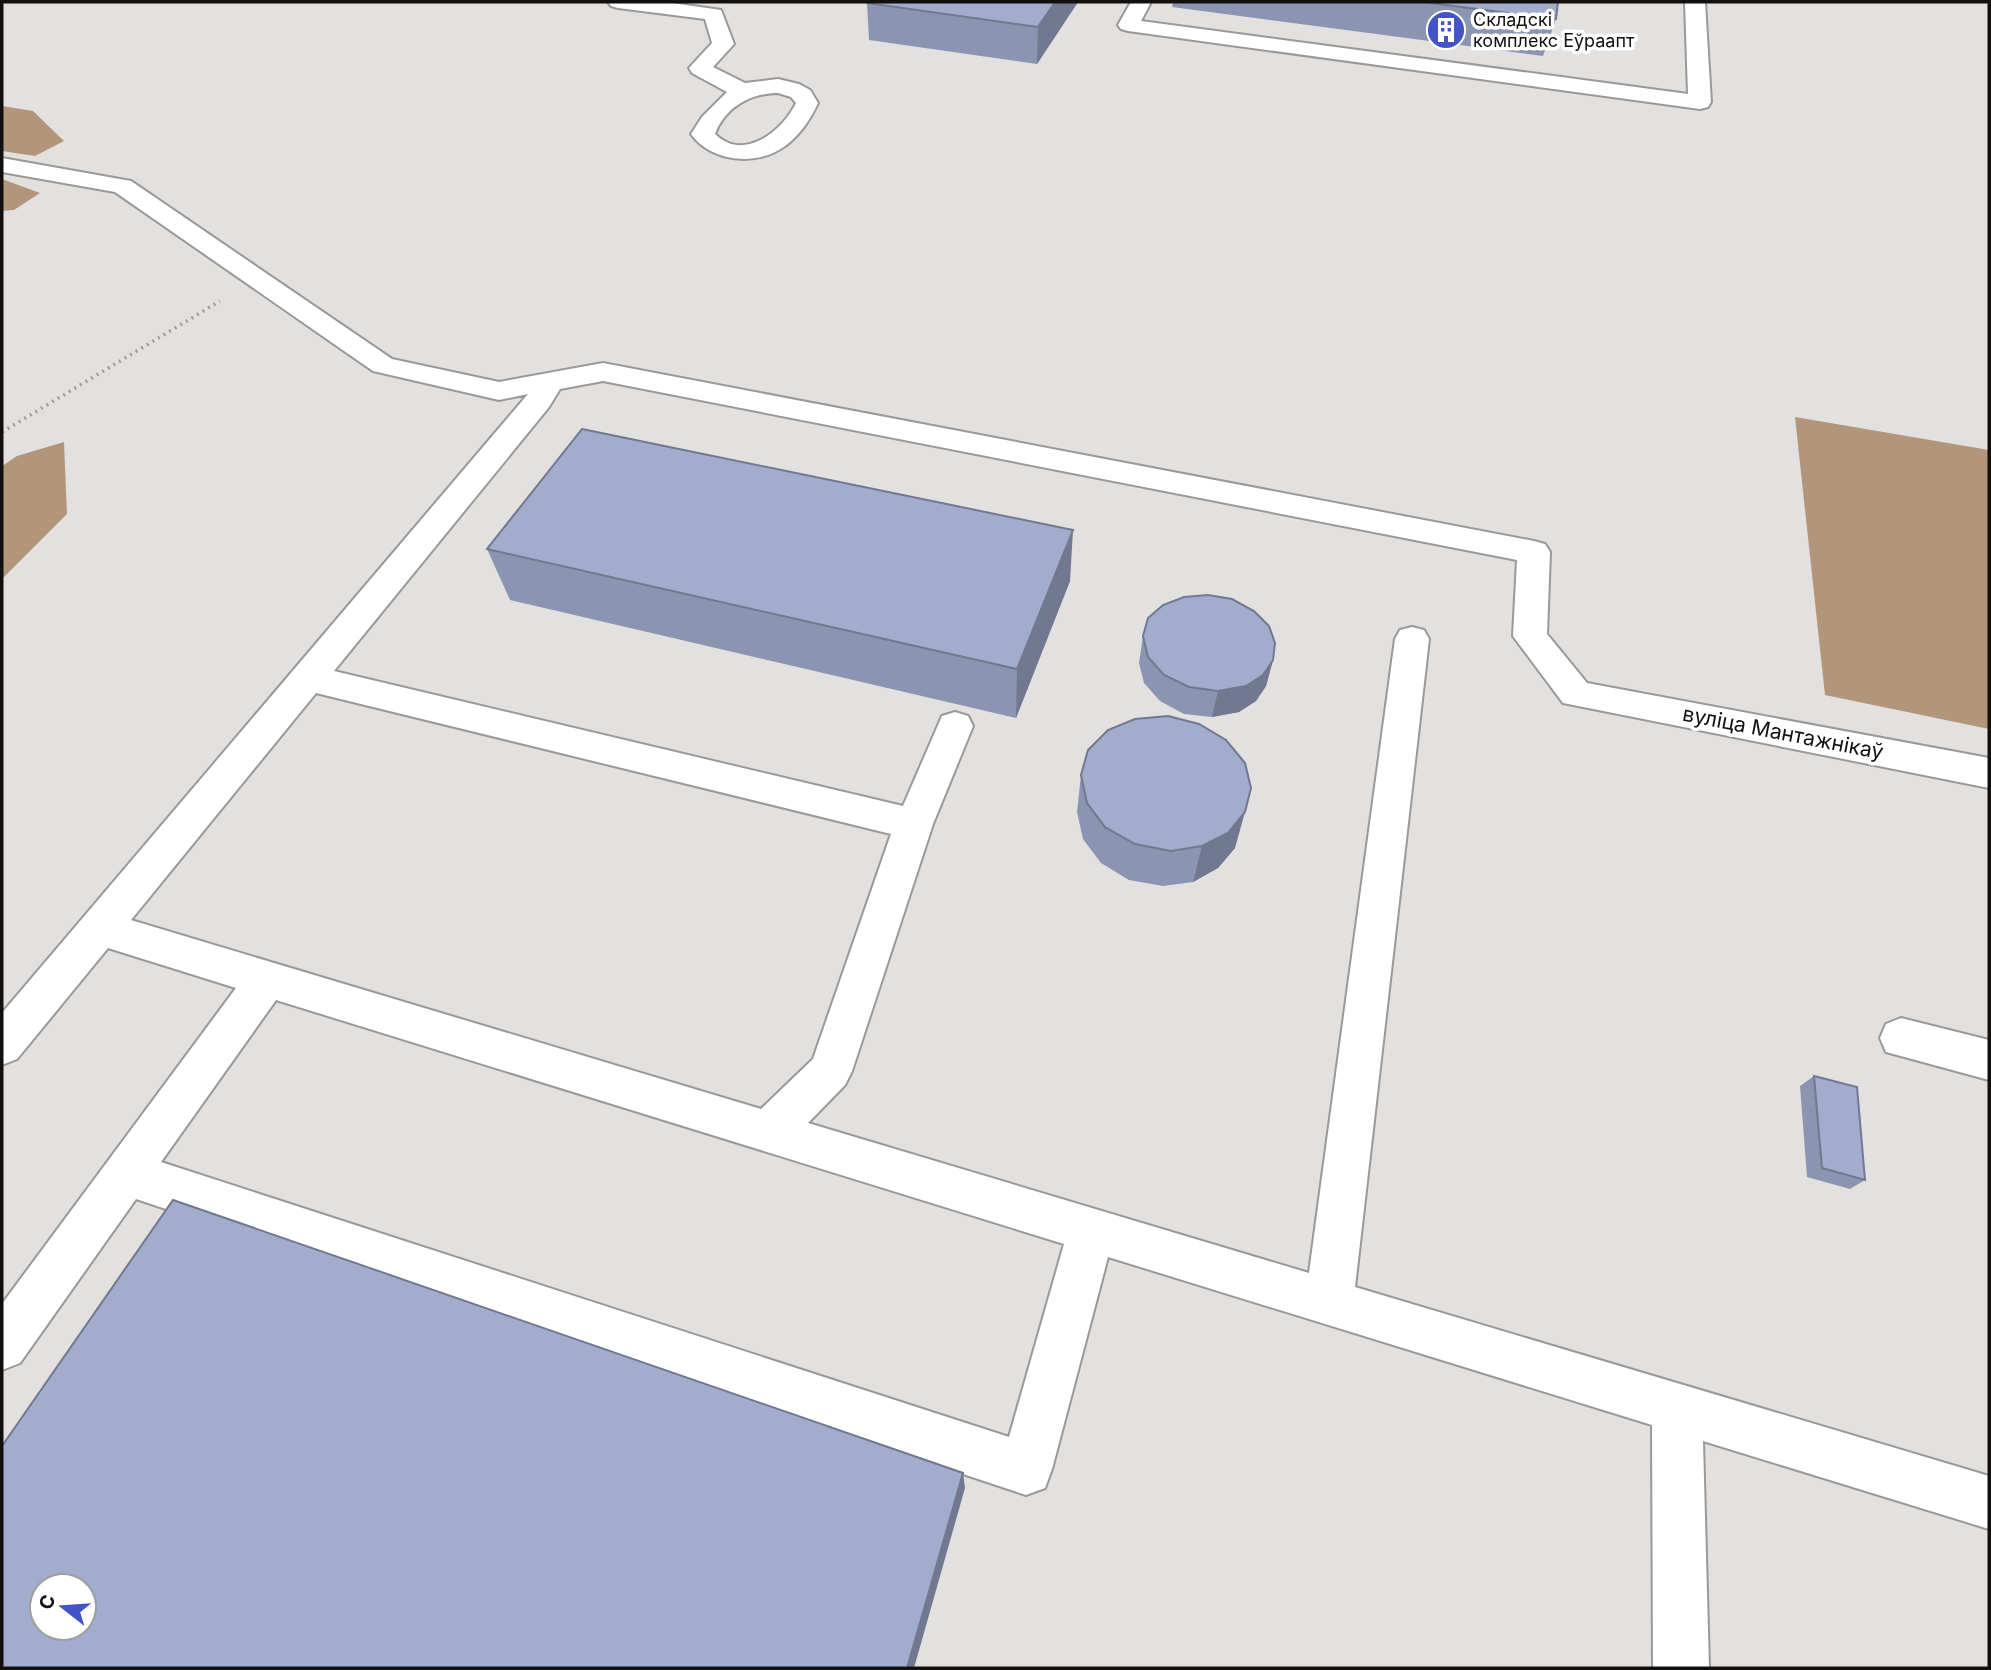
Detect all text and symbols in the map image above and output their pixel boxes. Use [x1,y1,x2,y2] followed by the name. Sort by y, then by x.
[1425,9,1467,51] building icon: Складскі комплекс Еўраапт
[1473,9,1635,51] place label: Складскі комплекс Еўраапт
[1681,701,1886,764] street label: вуліца Мантажнікаў
[28,1572,98,1642] north arrow
[34,1592,60,1612] text: С

